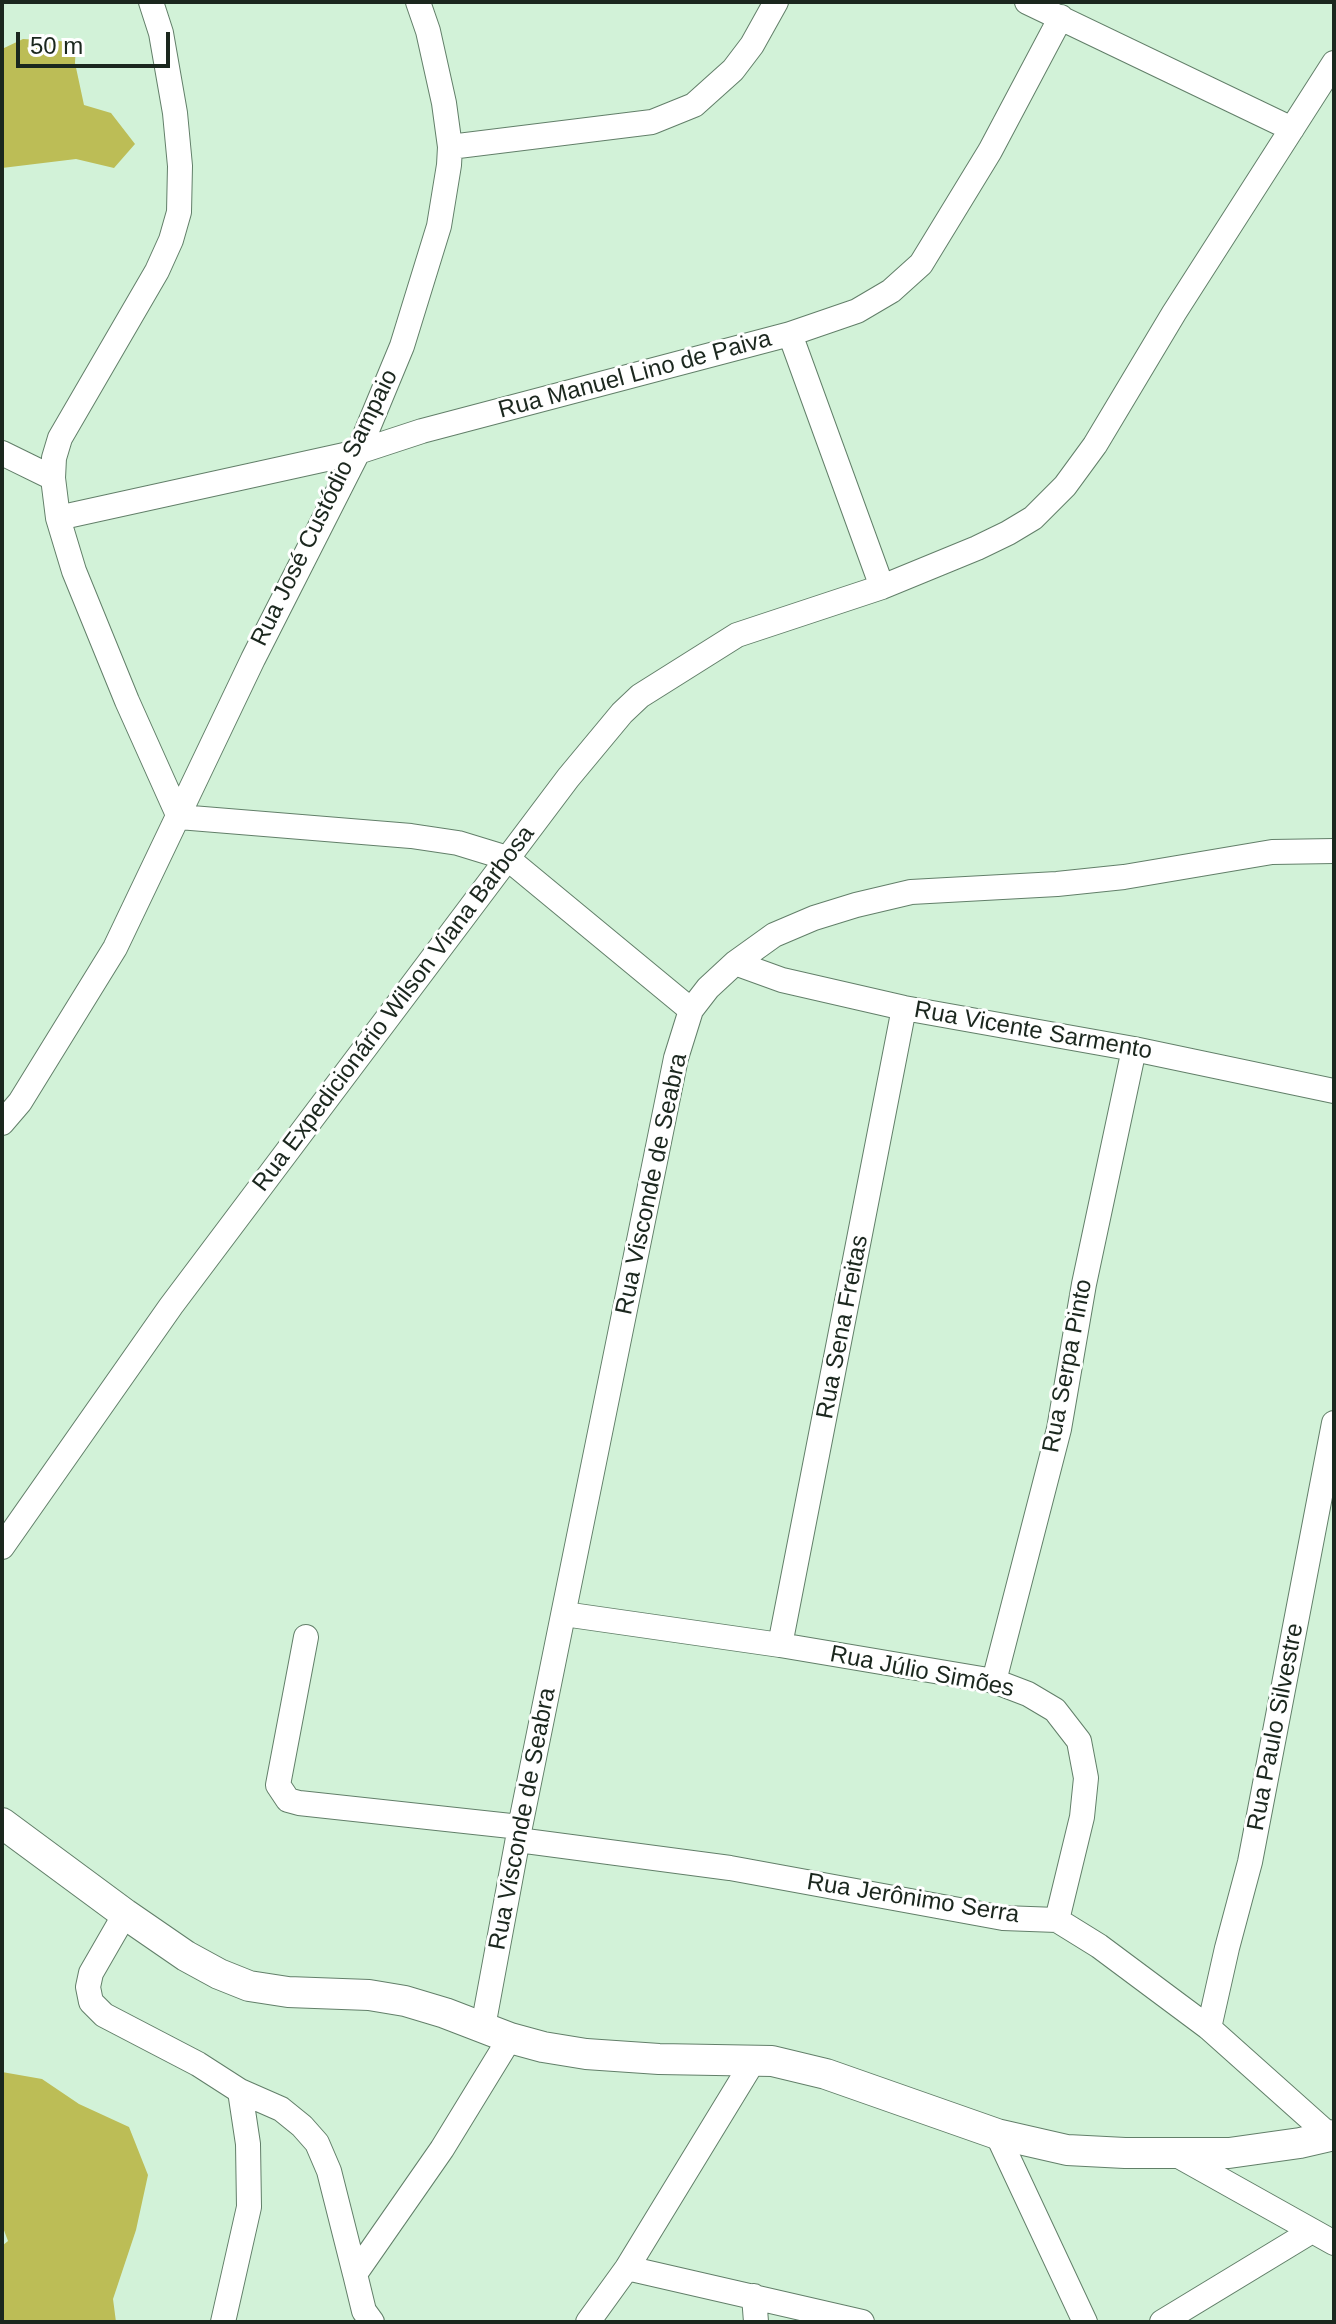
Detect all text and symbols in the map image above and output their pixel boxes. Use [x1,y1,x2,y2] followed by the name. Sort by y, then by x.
[20,16,174,66] scale bar
[30,32,83,59] text: 50 m
[495,325,775,425] street label: Rua Manuel Lino de Paiva
[245,365,405,651] street label: Rua José Custódio Sampaio
[247,820,541,1198] street label: Rua Expedicionário Wilson Viana Barbosa
[912,996,1154,1066] street label: Rua Vicente Sarmento
[610,1051,694,1317] street label: Rua Visconde de Seabra
[811,1233,875,1421] street label: Rua Sena Freitas
[1037,1277,1099,1455] street label: Rua Serpa Pinto
[1242,1621,1310,1833] street label: Rua Paulo Silvestre
[828,1640,1016,1704] street label: Rua Júlio Simões
[483,1685,563,1953] street label: Rua Visconde de Seabra
[805,1868,1021,1930] street label: Rua Jerônimo Serra

